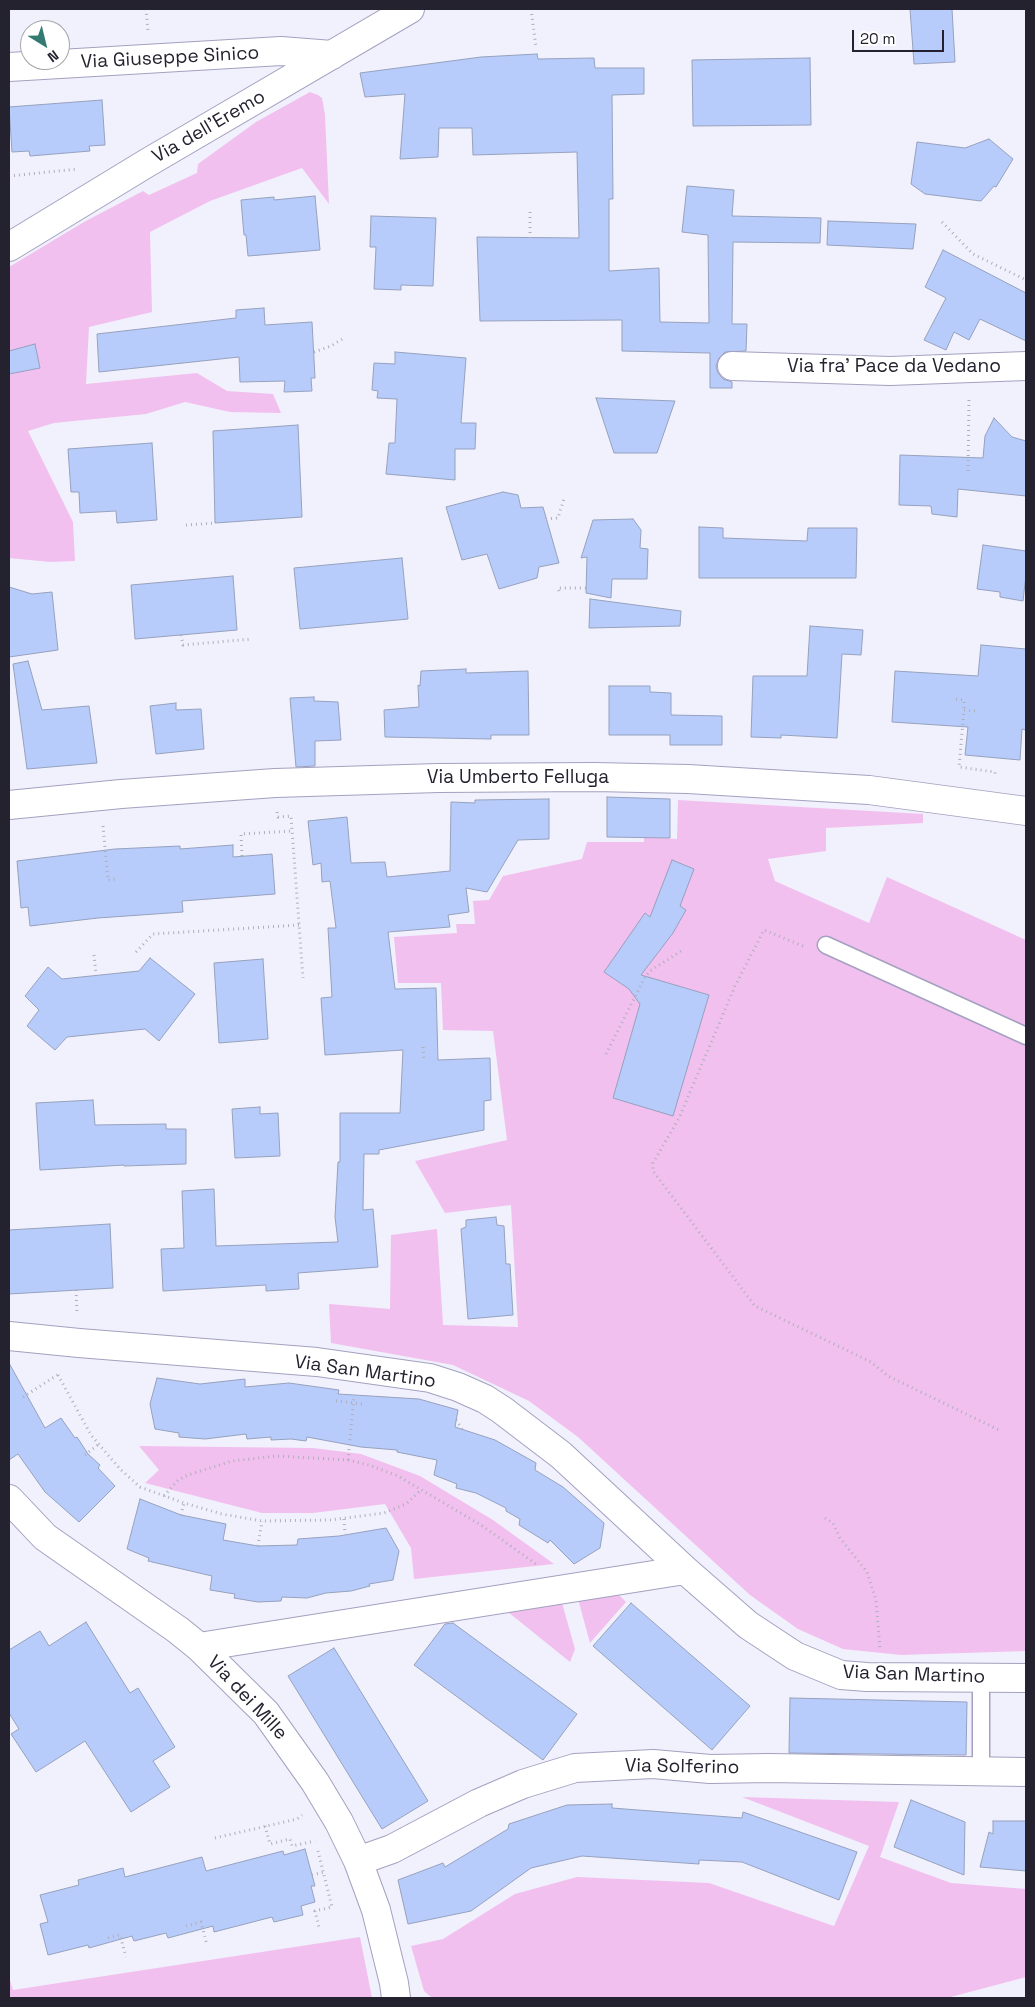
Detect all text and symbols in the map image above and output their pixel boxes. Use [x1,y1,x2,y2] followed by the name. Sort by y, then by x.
[20,20,70,70] north arrow
[855,20,948,52] scale bar
[860,29,895,48] text: 20 m
[80,42,260,74] street label: Via Giuseppe Sinico
[44,46,62,66] text: N
[148,85,270,169] street label: Via dell'Eremo
[787,356,1001,378] street label: Via fra' Pace da Vedano
[427,767,609,789] street label: Via Umberto Felluga
[293,1351,437,1393] street label: Via San Martino
[202,1651,292,1745] street label: Via dei Mille
[842,1661,986,1689] street label: Via San Martino
[624,1755,740,1779] street label: Via Solferino

